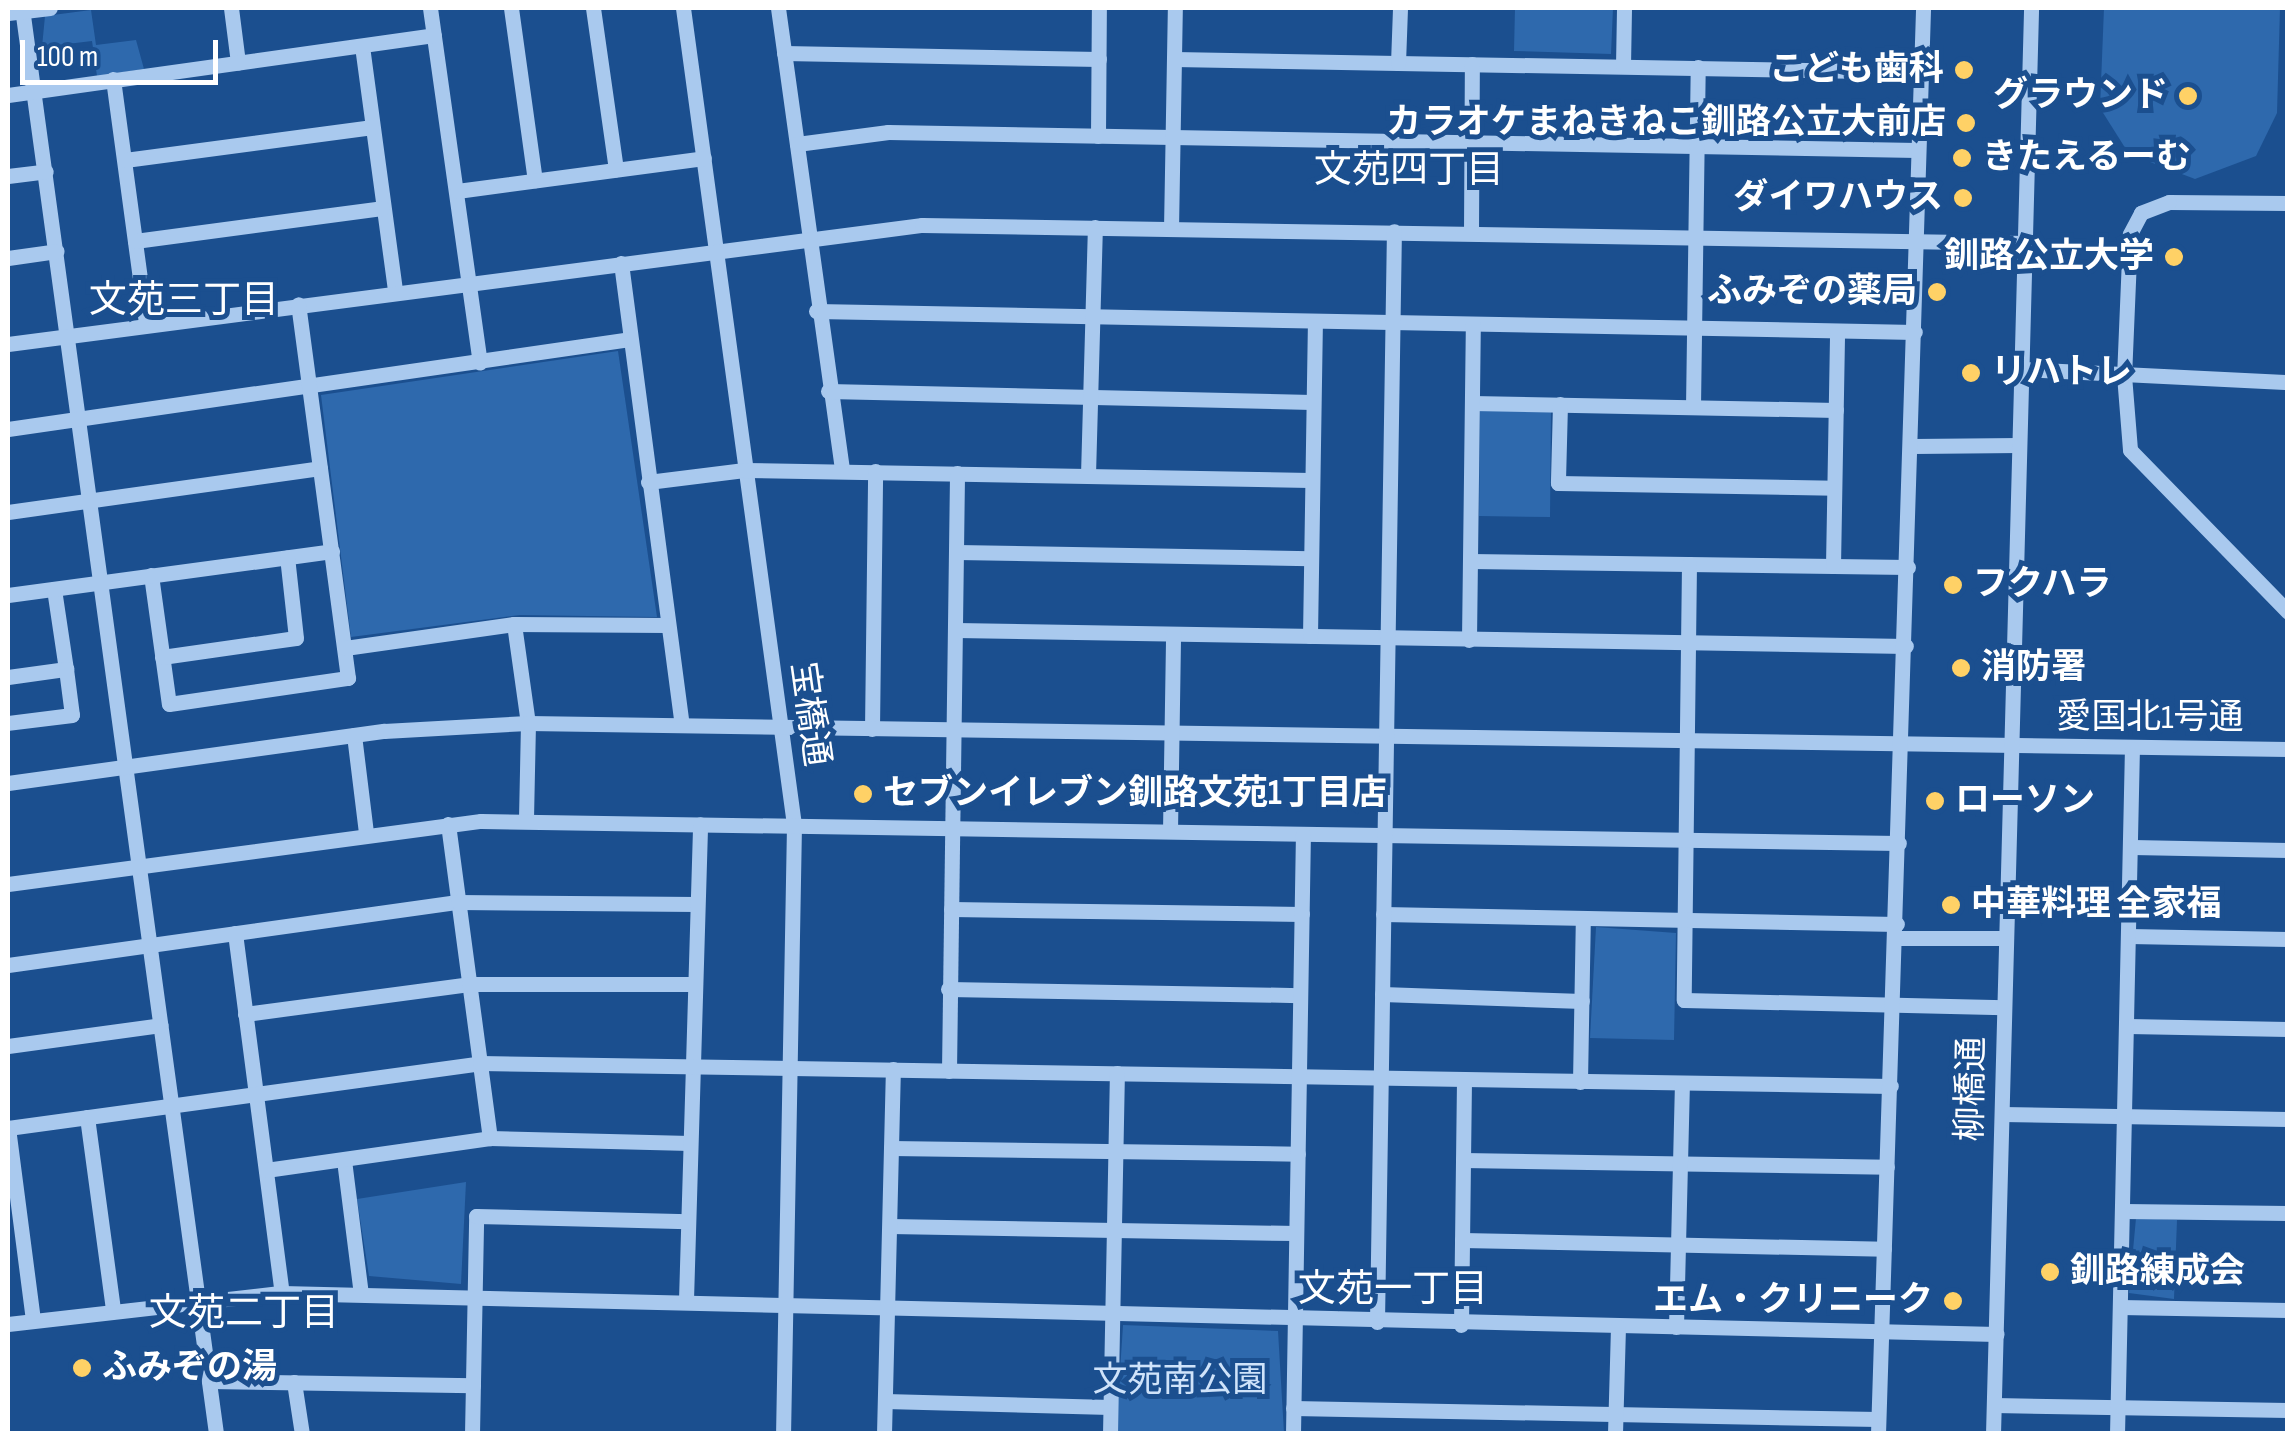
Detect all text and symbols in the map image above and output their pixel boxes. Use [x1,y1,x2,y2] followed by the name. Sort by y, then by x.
[25,20,222,82] scale bar
[37,39,98,75] text: 100 m
[1769,49,1944,91] place label: こども歯科
[1953,59,1975,81] marker: こども歯科
[1993,75,2168,117] place label: グラウンド
[2177,85,2199,107] marker: グラウンド
[1386,102,1946,144] place label: カラオケまねきねこ釧路公立大前店
[1955,112,1977,134] marker: カラオケまねきねこ釧路公立大前店
[1982,137,2192,179] place label: きたえるーむ
[1951,147,1973,169] marker: きたえるーむ
[1314,148,1504,194] district label: 文苑四丁目
[1733,177,1943,219] place label: ダイワハウス
[1952,187,1974,209] marker: ダイワハウス
[1944,236,2154,278] place label: 釧路公立大学
[2163,246,2185,268] marker: 釧路公立大学
[1707,271,1917,313] place label: ふみぞの薬局
[89,278,279,324] district label: 文苑三丁目
[1926,281,1948,303] marker: ふみぞの薬局
[1991,352,2131,394] place label: リハトレ
[1960,362,1982,384] marker: リハトレ
[1973,564,2113,606] place label: フクハラ
[1942,574,1964,596] marker: フクハラ
[1981,647,2086,689] place label: 消防署
[1950,657,1972,679] marker: 消防署
[781,659,837,769] street label: 宝橋通
[2056,697,2244,739] street label: 愛国北1号通
[883,773,1387,815] place label: セブンイレブン釧路文苑1丁目店
[1955,780,2095,822] place label: ローソン
[852,783,874,805] marker: セブンイレブン釧路文苑1丁目店
[1924,790,1946,812] marker: ローソン
[1971,884,2221,926] place label: 中華料理 全家福
[1940,894,1962,916] marker: 中華料理 全家福
[1950,1036,1994,1142] street label: 柳橋通
[2070,1251,2245,1293] place label: 釧路練成会
[2039,1261,2061,1283] marker: 釧路練成会
[1298,1267,1488,1313] district label: 文苑一丁目
[1653,1280,1933,1322] place label: エム・クリニーク
[1942,1290,1964,1312] marker: エム・クリニーク
[149,1291,339,1337] district label: 文苑二丁目
[102,1347,277,1389] place label: ふみぞの湯
[71,1357,93,1379] marker: ふみぞの湯
[1093,1360,1267,1402] park label: 文苑南公園

